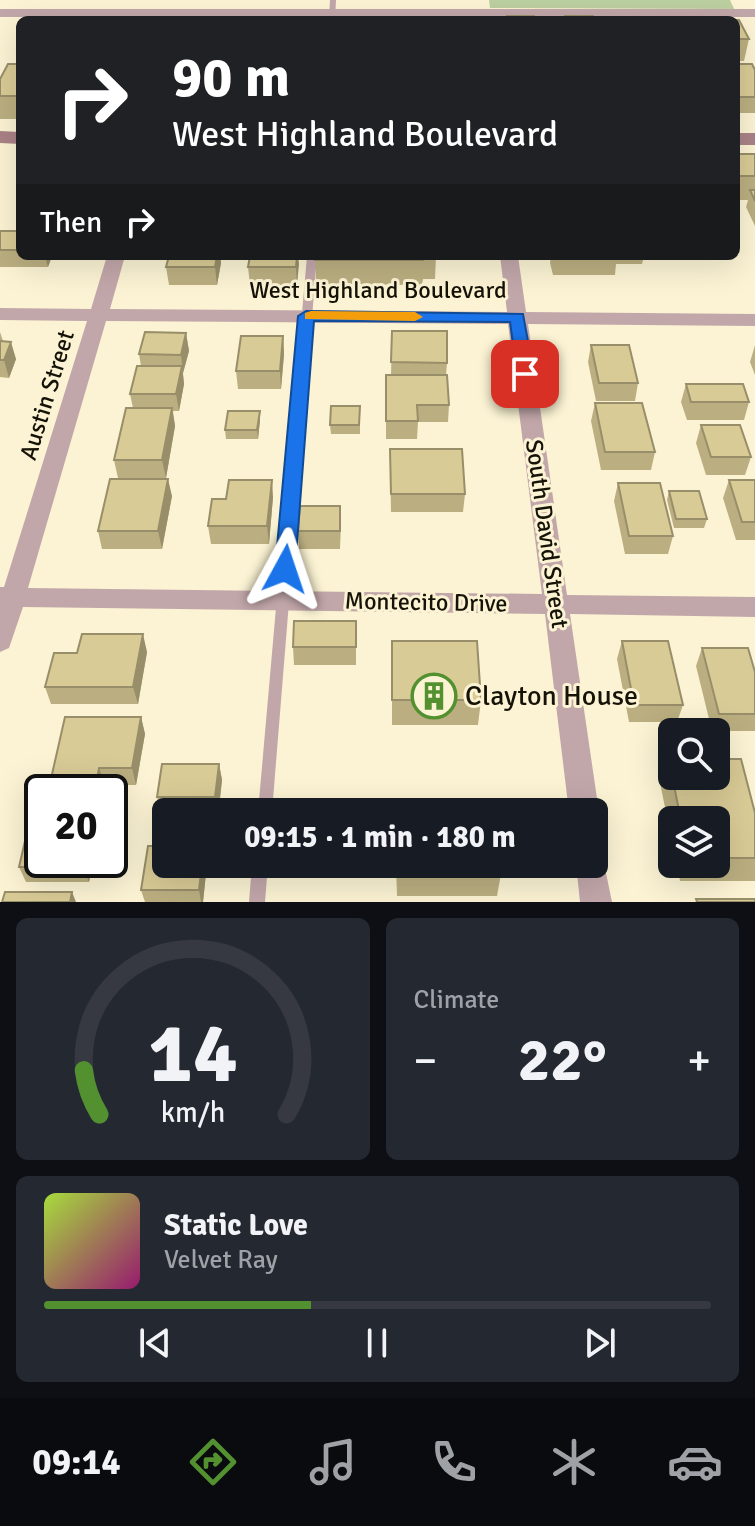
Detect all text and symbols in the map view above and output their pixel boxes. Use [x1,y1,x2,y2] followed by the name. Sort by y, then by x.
[172,43,290,112] text: 90 m
[40,48,144,152] icon: right
[172,112,558,157] text: West Highland Boulevard
[118,200,162,244] icon: right
[40,204,102,241] text: Then
[249,275,507,305] street label: West Highland Boulevard
[13,327,81,463] street label: Austin Street
[491,340,559,408] pin
[503,352,547,396] icon: arrive
[519,438,575,630] street label: South David Street
[243,527,327,611] position arrow
[344,586,508,618] street label: Montecito Drive
[410,672,458,720] building icon: Clayton House
[465,679,638,713] place label: Clayton House
[658,718,730,878] map controls
[658,718,730,790] button: search
[24,774,128,878] speed limit sign: 20
[658,806,730,878] button: layers
[244,819,516,856] text: 09:15 · 1 min · 180 m
[414,984,499,1016] text: Climate
[148,1003,238,1105] text: 14
[518,1024,607,1098] text: 22°
[414,1034,437,1088] text: −
[687,1034,711,1088] text: +
[160,1095,225,1130] text: km/h
[164,1207,308,1244] text: Static Love
[164,1244,278,1276] text: Velvet Ray
[133,1321,177,1365] icon: previous
[355,1321,399,1365] icon: pause
[578,1321,622,1365] icon: next
[185,1434,241,1490] icon: directions
[305,1434,361,1490] icon: music
[426,1434,482,1490] icon: phone
[546,1434,602,1490] icon: climate
[667,1434,723,1490] icon: car
[32,1440,121,1485] text: 09:14

